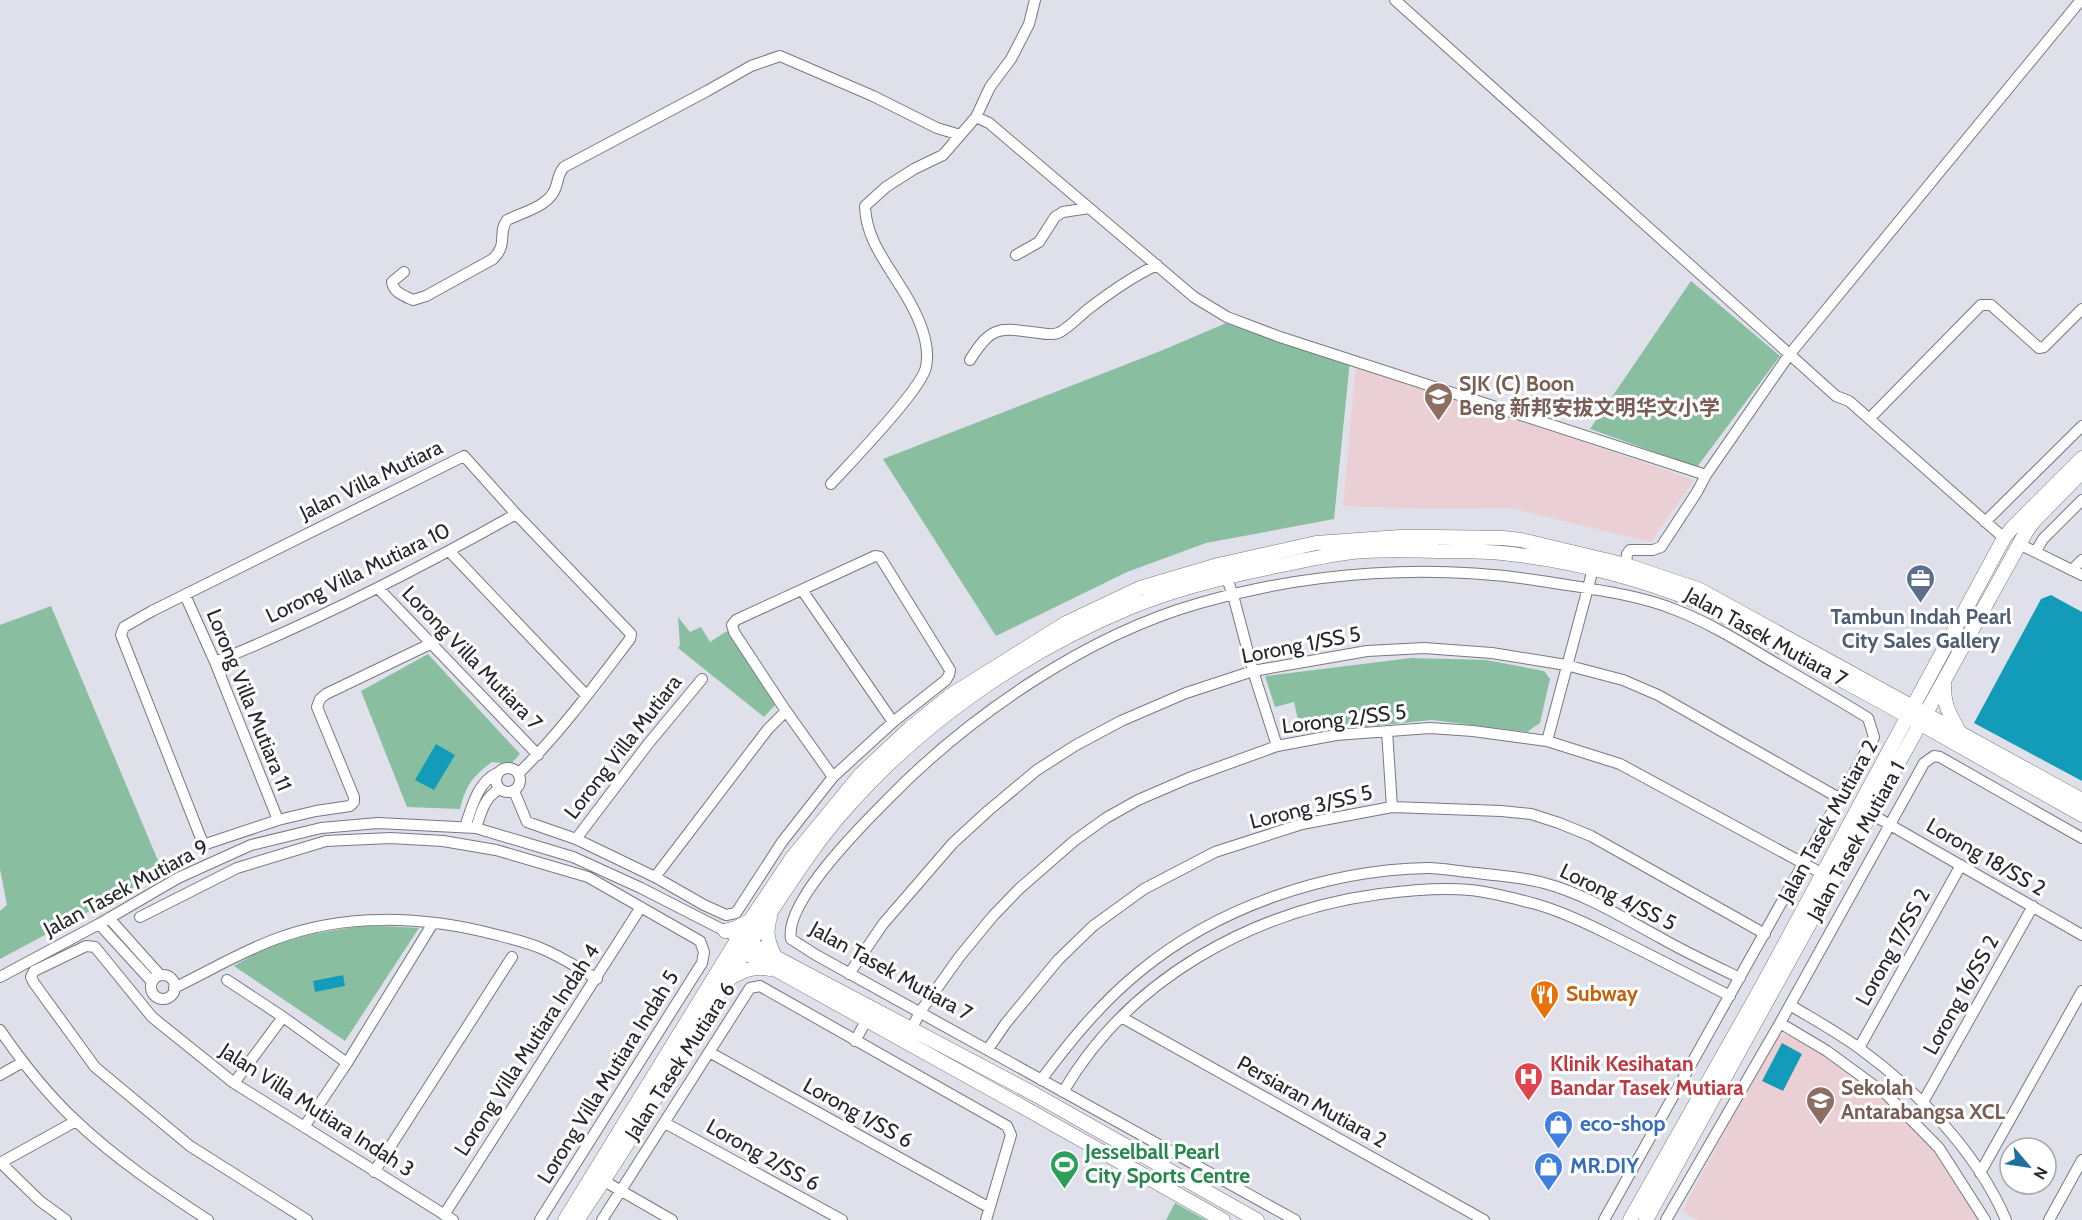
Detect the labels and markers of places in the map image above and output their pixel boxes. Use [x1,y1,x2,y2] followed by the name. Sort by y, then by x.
[1459,371,1720,420] place label: SJK (C) Boon Beng 新邦安拔文明华文小学
[1422,380,1454,422] school or university icon: SJK (C) Boon Beng 新邦安拔文明华文小学
[1905,562,1937,604] office icon: Tambun Indah Pearl City Sales Gallery
[1830,604,2012,653] place label: Tambun Indah Pearl City Sales Gallery
[1529,978,1561,1020] restaurant icon: Subway
[1566,981,1639,1006] place label: Subway
[1550,1051,1744,1100] place label: Klinik Kesihatan Bandar Tasek Mutiara
[1513,1060,1545,1102] hospital icon: Klinik Kesihatan Bandar Tasek Mutiara
[1841,1075,2006,1124] place label: Sekolah Antarabangsa XCL
[1804,1084,1836,1126] school or university icon: Sekolah Antarabangsa XCL
[1543,1108,1575,1150] shop icon: eco-shop
[1580,1111,1665,1136] place label: eco-shop
[1084,1139,1250,1188] place label: Jesselball Pearl City Sports Centre
[1048,1148,1080,1190] sports icon: Jesselball Pearl City Sports Centre
[1533,1150,1565,1192] shop icon: MR.DIY
[1570,1153,1639,1178] place label: MR.DIY

